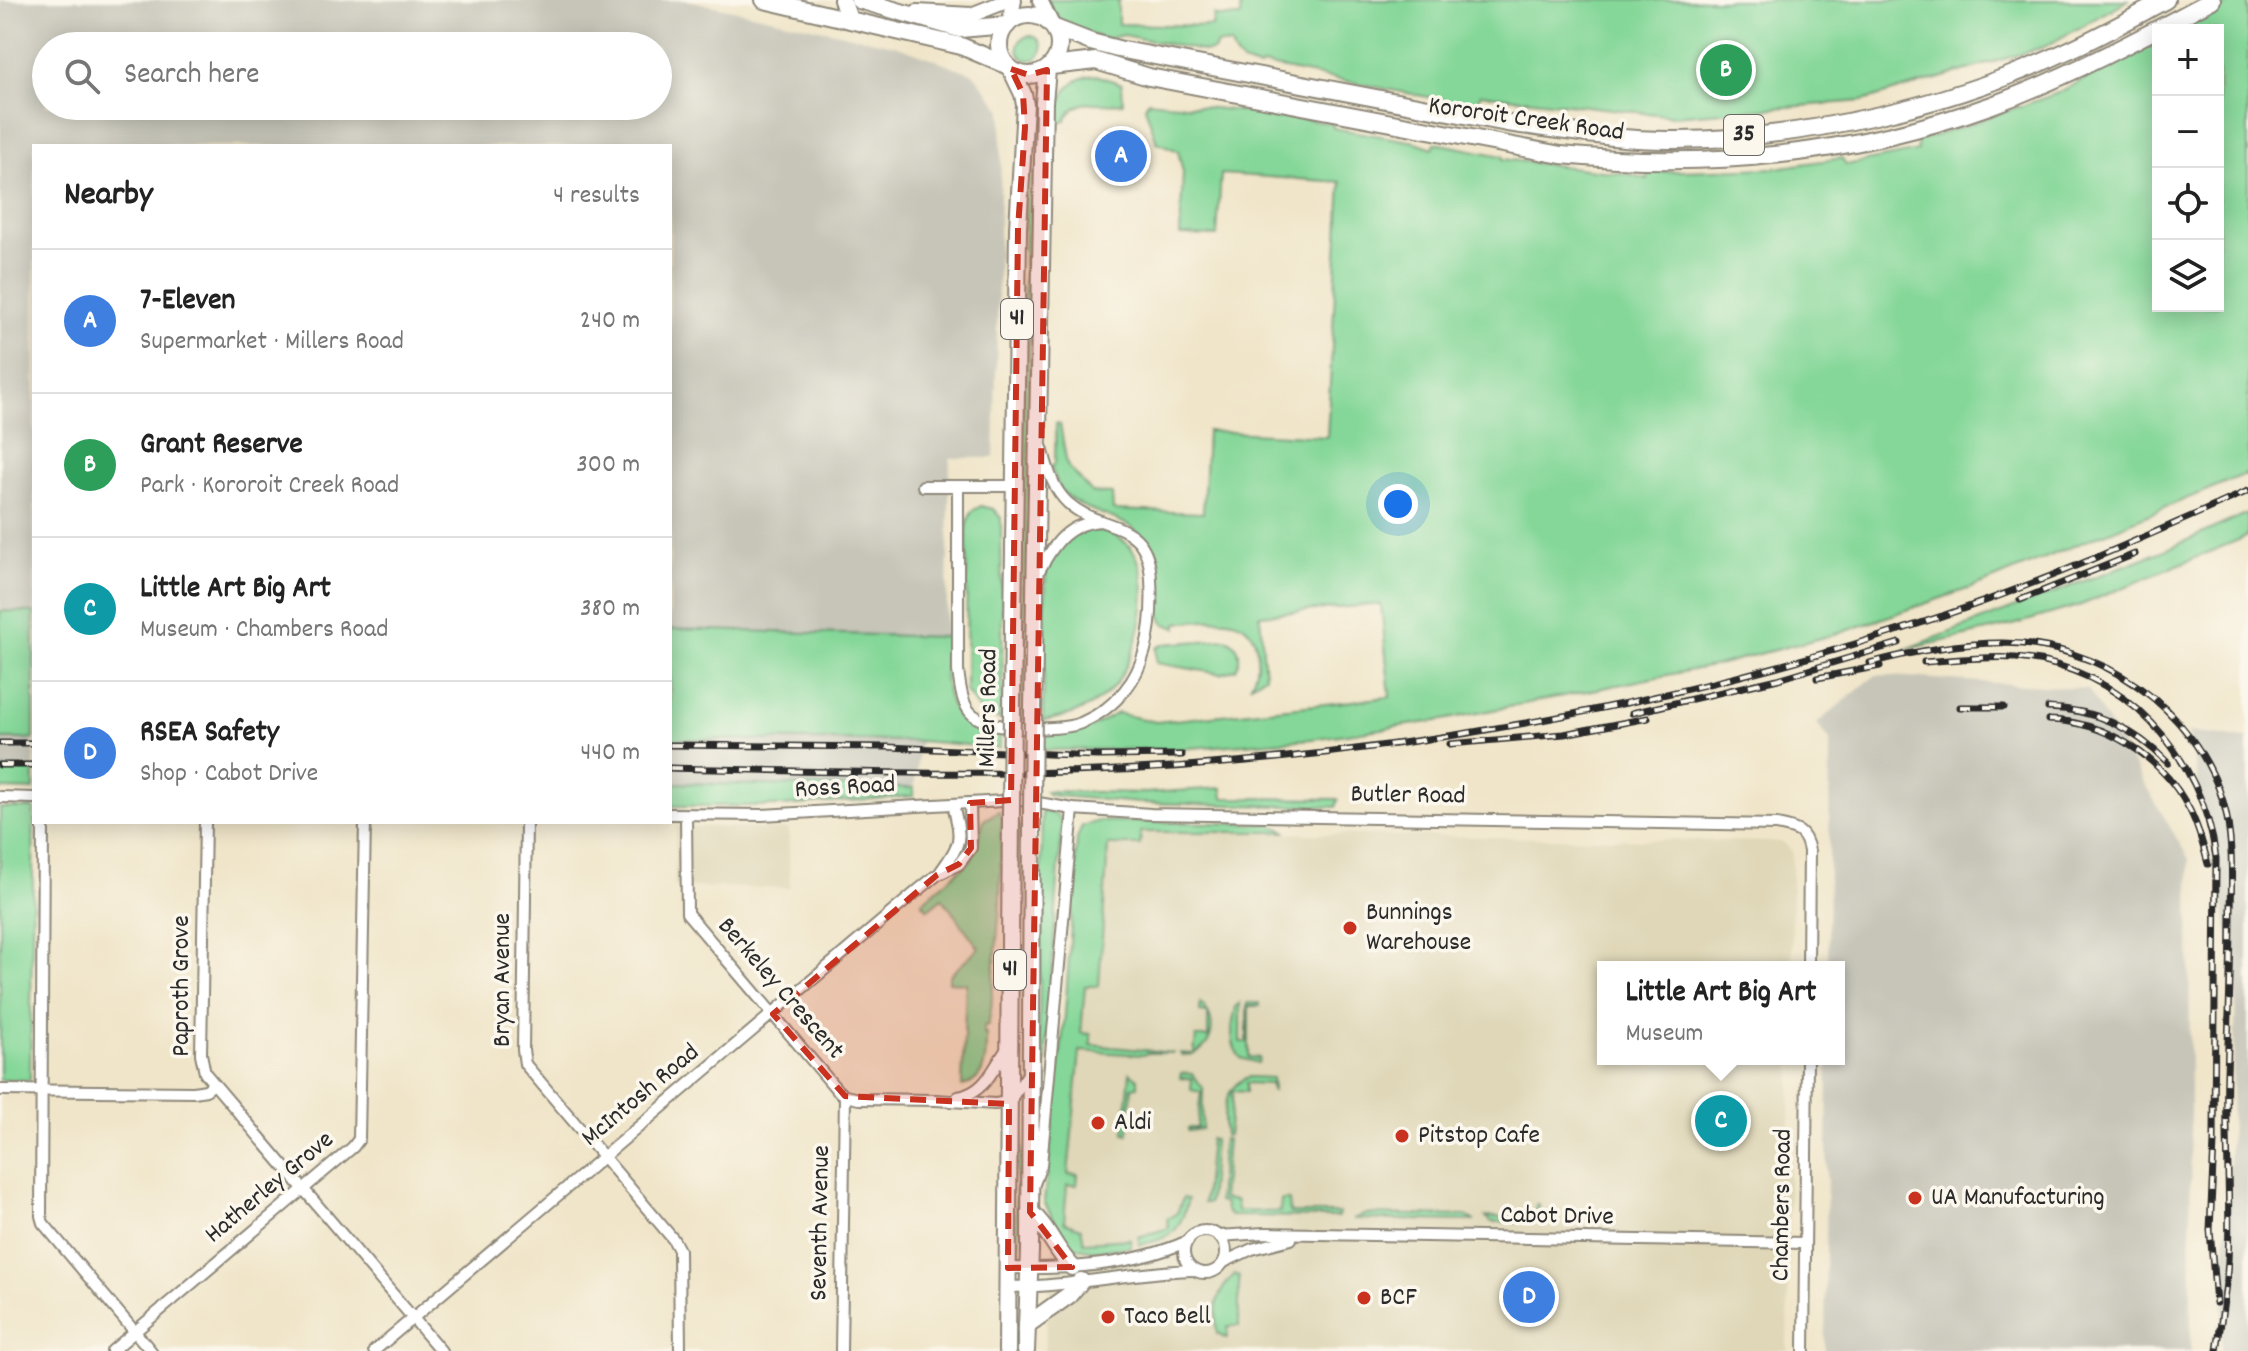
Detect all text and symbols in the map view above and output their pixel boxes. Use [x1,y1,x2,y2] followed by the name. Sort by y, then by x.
[2152,24,2224,312] map controls
[2152,24,2224,96] button: +
[32,32,672,120] search box
[1700,40,1752,100] pin: B
[60,54,104,98] icon: search
[124,55,260,98] text: Search here
[1426,88,1626,152] street label: Kororoit Creek Road
[2152,96,2224,168] button: −
[1724,115,1764,155] road number: 35
[1095,126,1147,186] pin: A
[2152,168,2224,240] button: locate
[64,172,153,221] text: Nearby
[553,178,640,215] text: 4 results
[2152,240,2224,312] button: layers
[140,281,235,324] text: 7-Eleven
[1001,299,1033,339] road number: 41
[83,303,97,340] text: A
[580,303,640,340] text: 240 m
[140,324,404,361] text: Supermarket · Millers Road
[140,425,303,468] text: Grant Reserve
[84,447,96,484] text: B
[576,447,640,484] text: 300 m
[140,468,399,505] text: Park · Kororoit Creek Road
[1378,484,1418,524] your location
[140,569,331,612] text: Little Art Big Art
[84,591,96,628] text: C
[580,591,640,628] text: 380 m
[140,612,388,649] text: Museum · Chambers Road
[969,648,1009,768] street label: Millers Road
[140,713,279,756] text: RSEA Safety
[83,735,97,772] text: D
[580,735,640,772] text: 440 m
[140,756,318,793] text: Shop · Cabot Drive
[794,767,896,809] street label: Ross Road
[1350,776,1466,816] street label: Butler Road
[1366,895,1471,962] place label: Bunnings Warehouse
[708,910,853,1069] street label: Berkeley Crescent
[485,913,522,1047] street label: Bryan Avenue
[164,915,201,1057] street label: Paproth Grove
[1341,919,1359,937] marker: Bunnings Warehouse
[994,950,1026,990] road number: 41
[1597,961,1845,1065] popup
[1626,973,1816,1016] text: Little Art Big Art
[1626,1016,1703,1053] text: Museum
[574,1035,708,1157] street label: McIntosh Road
[1695,1091,1747,1151] pin: C
[1114,1105,1152,1142] place label: Aldi
[1089,1114,1107,1132] marker: Aldi
[1418,1118,1540,1155] place label: Pitstop Cafe
[197,1123,343,1253] street label: Hatherley Grove
[1393,1127,1411,1145] marker: Pitstop Cafe
[1763,1128,1803,1282] street label: Chambers Road
[801,1145,841,1301] street label: Seventh Avenue
[1931,1180,2105,1217] place label: UA Manufacturing
[1906,1189,1924,1207] marker: UA Manufacturing
[1500,1198,1614,1236] street label: Cabot Drive
[1503,1267,1555,1327] pin: D
[1380,1280,1417,1317] place label: BCF
[1355,1289,1373,1307] marker: BCF
[1124,1299,1211,1336] place label: Taco Bell
[1099,1308,1117,1326] marker: Taco Bell

